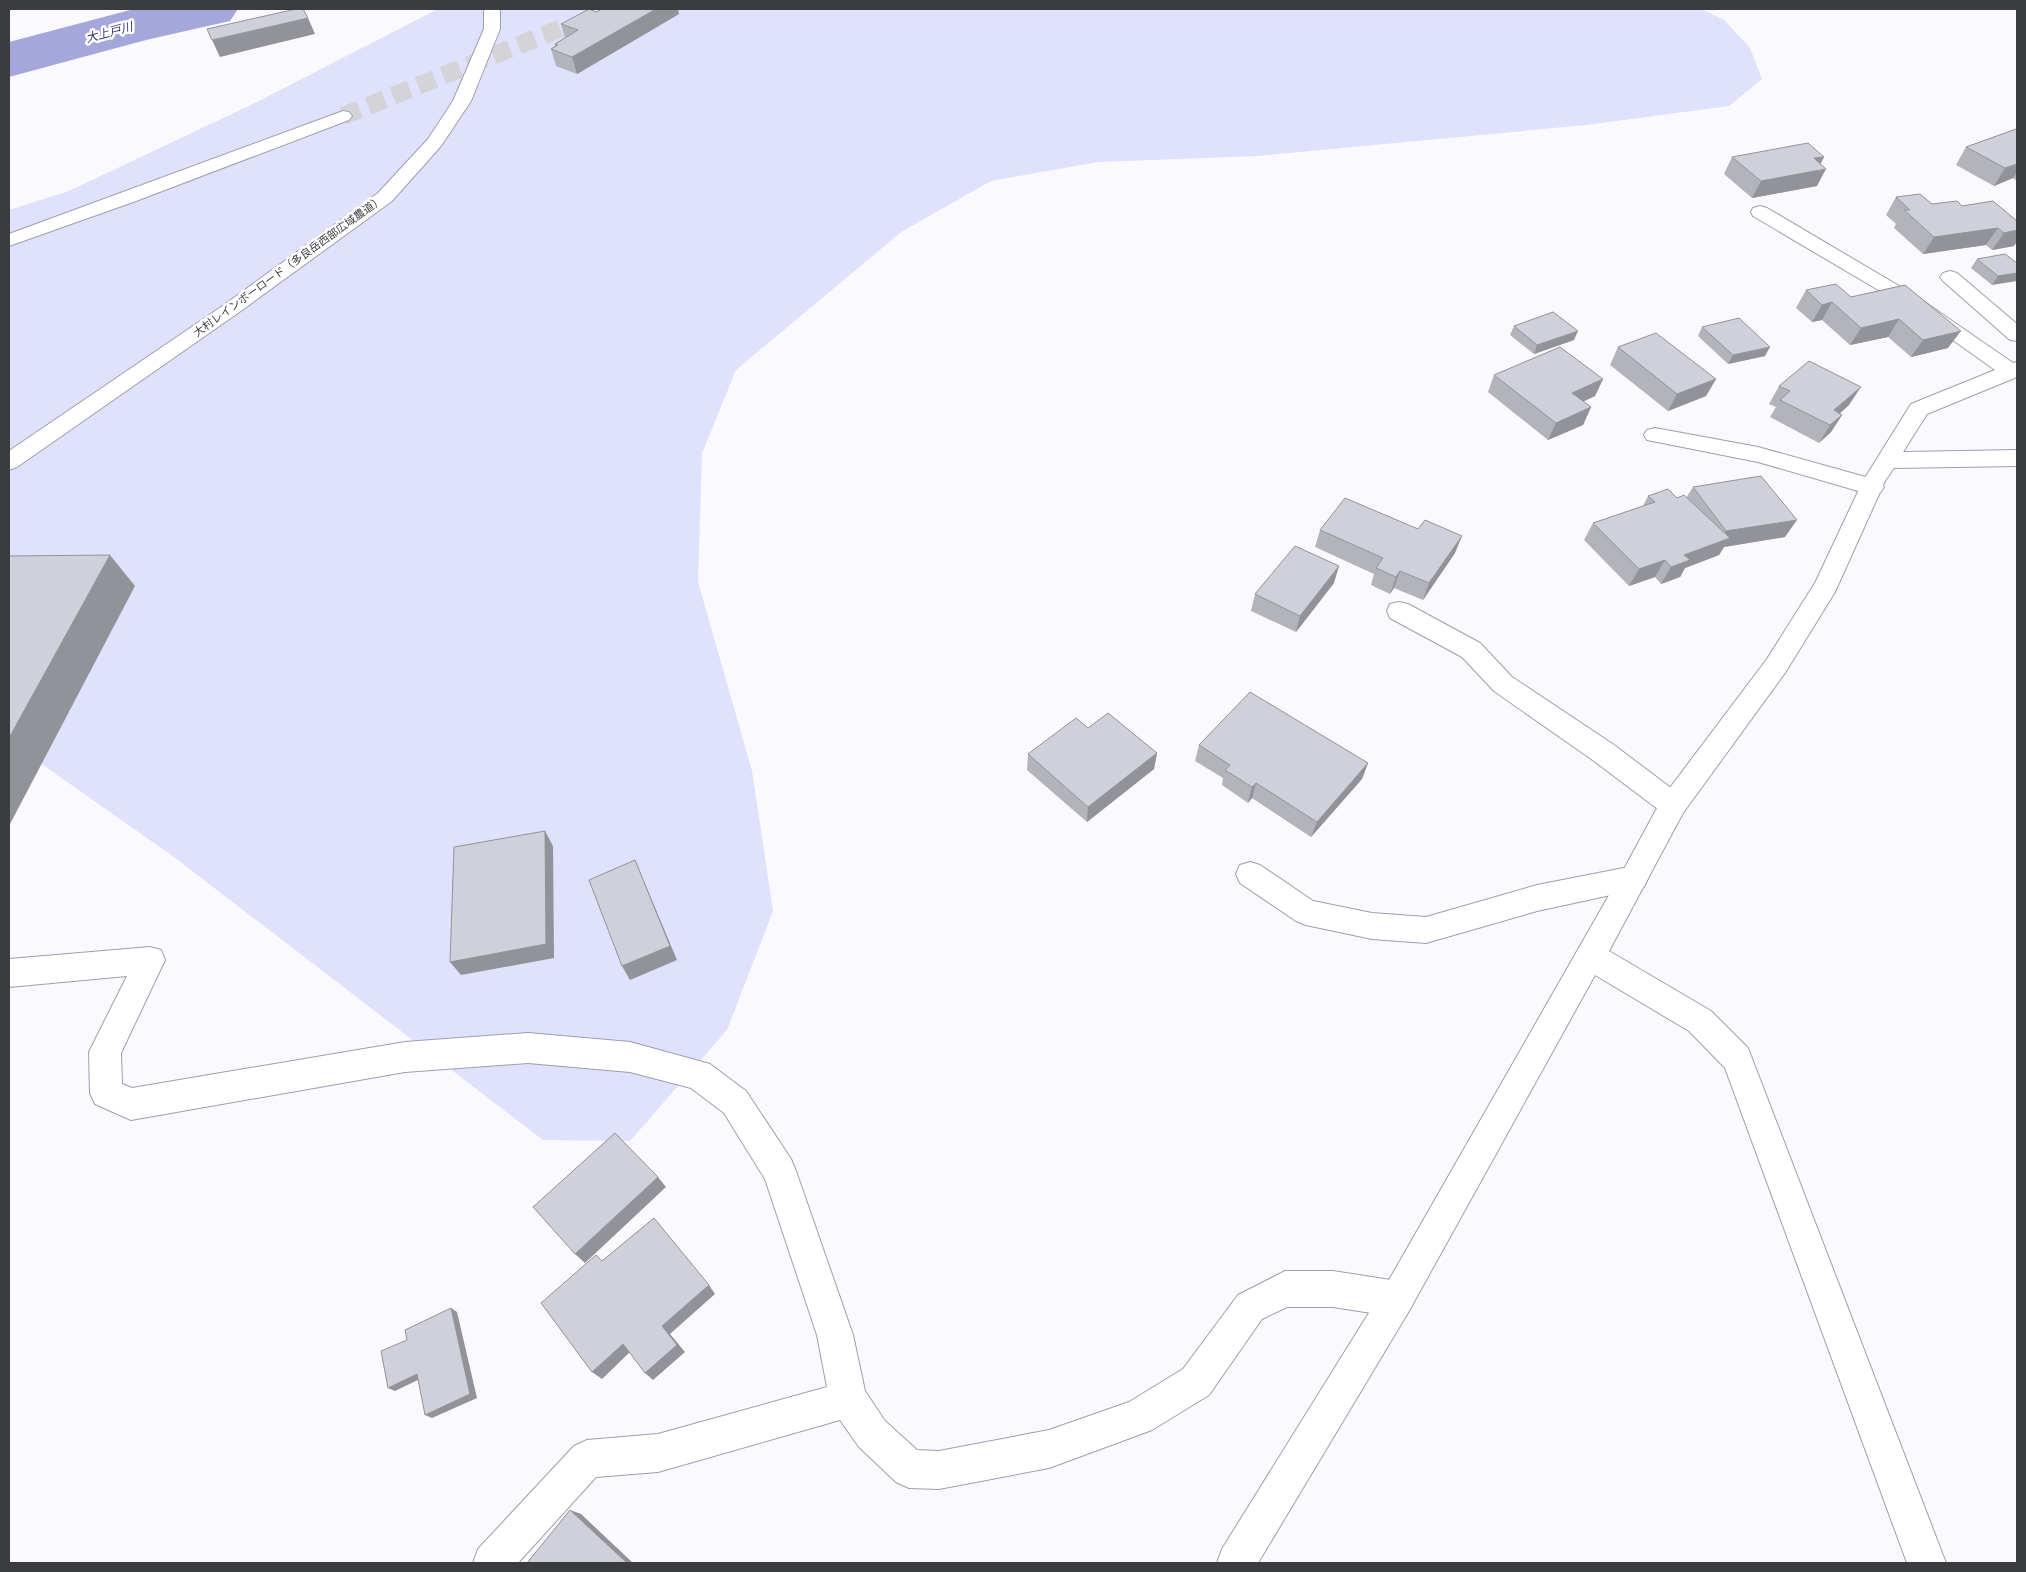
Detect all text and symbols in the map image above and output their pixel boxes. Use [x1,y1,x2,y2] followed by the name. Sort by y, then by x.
[84,18,136,45] water label: 大上戸川
[190,192,386,340] street label: 大村レインボーロード（多良岳西部広域農道）

